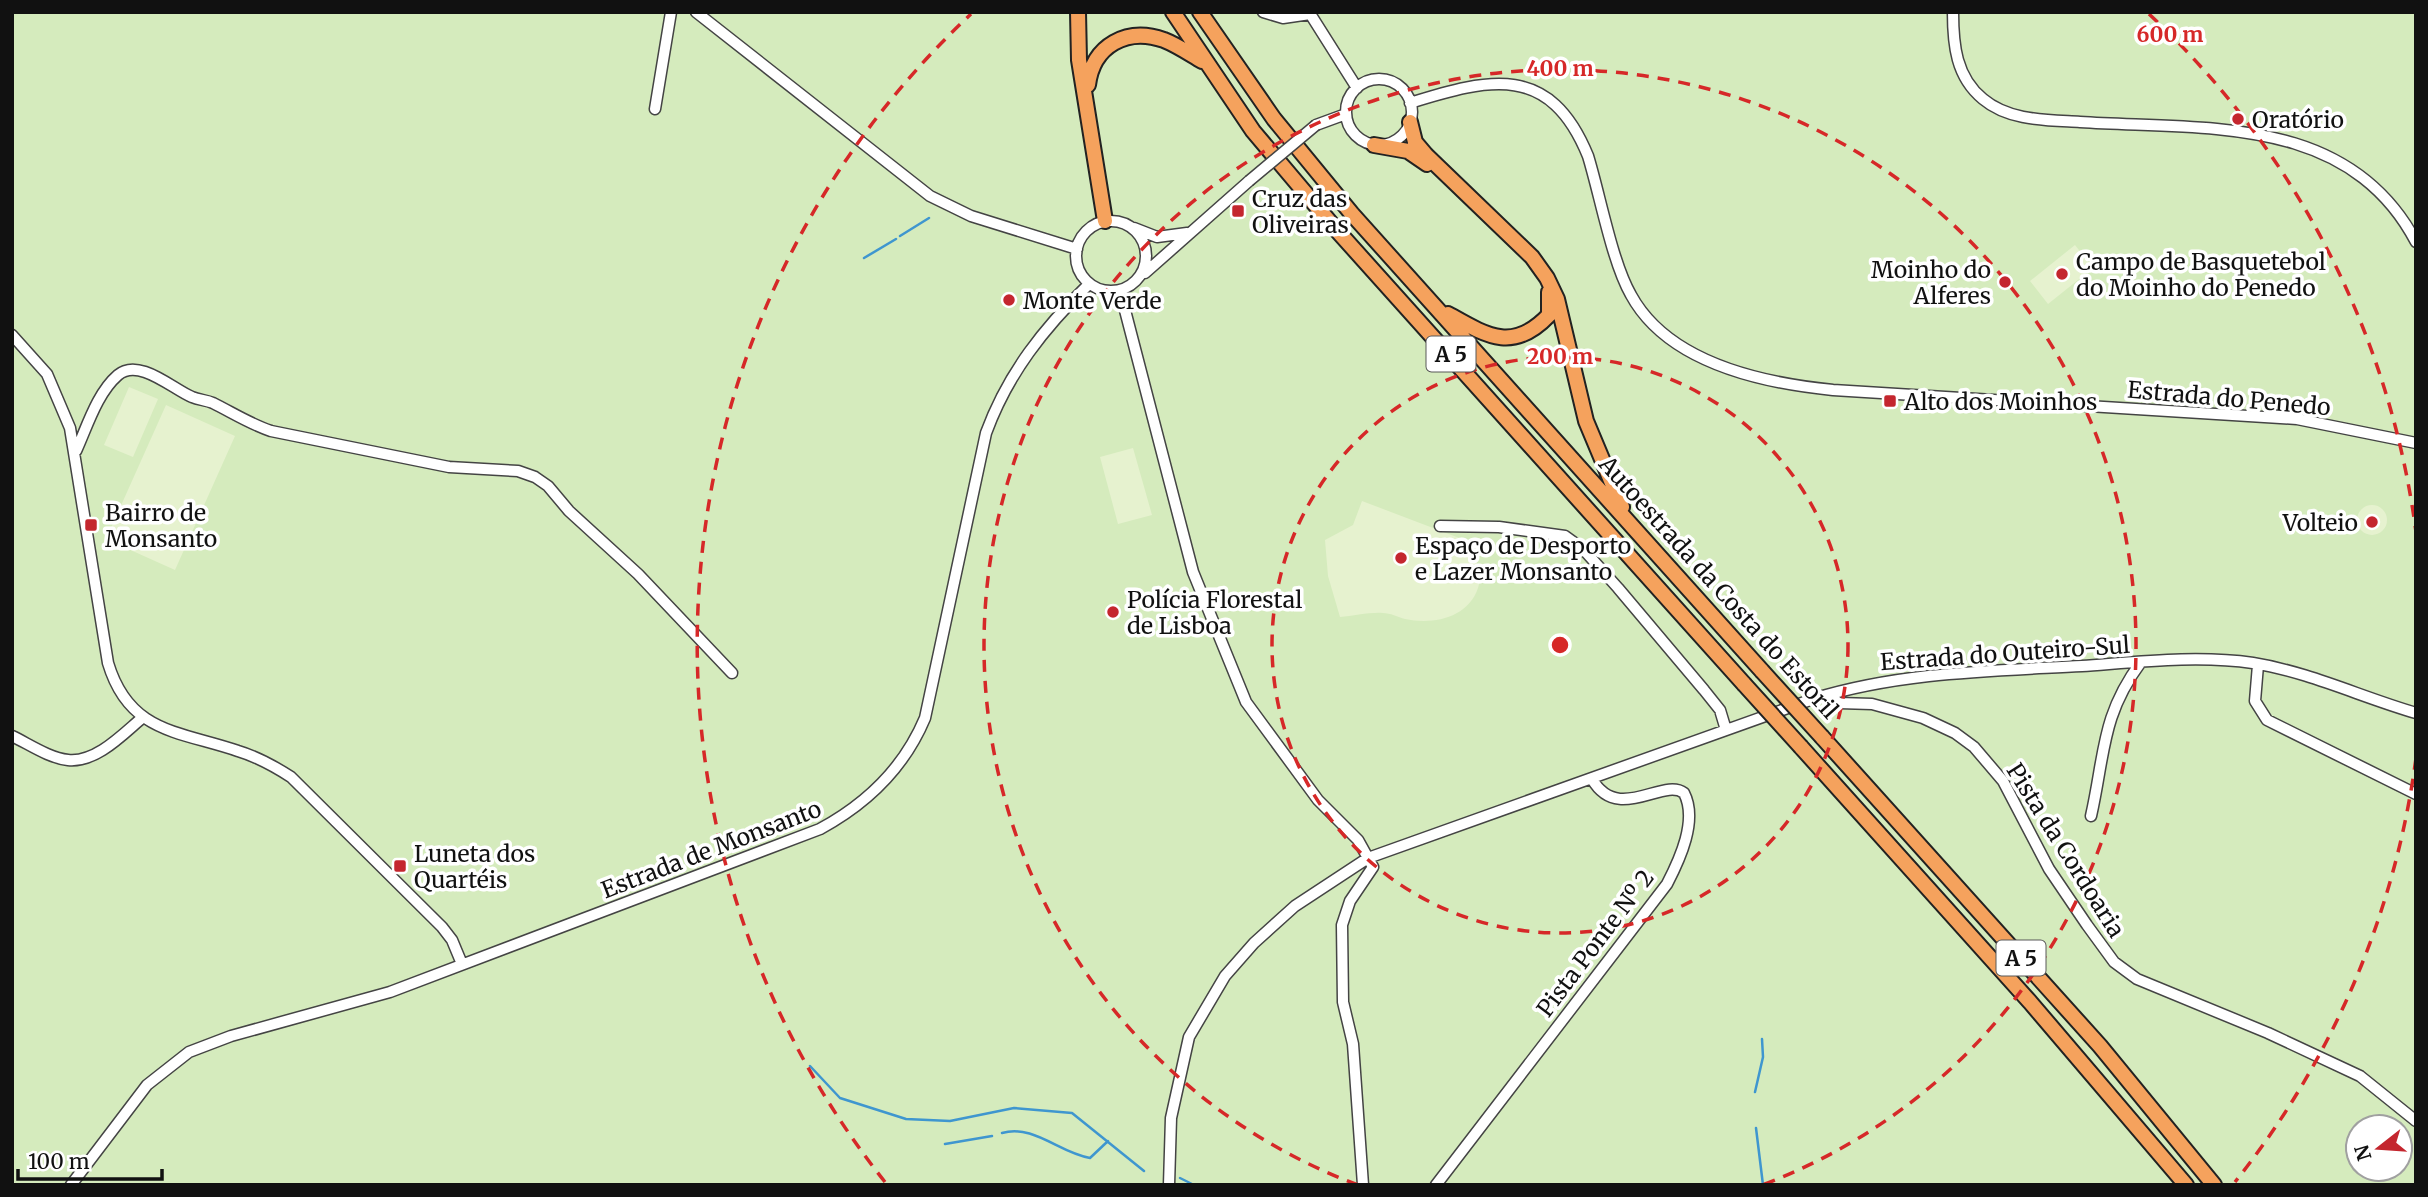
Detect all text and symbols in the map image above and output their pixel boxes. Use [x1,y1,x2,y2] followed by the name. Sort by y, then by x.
[2137,21,2203,48] text: 600 m
[1526,55,1594,82] text: 400 m
[2252,105,2344,134] place label: Oratório
[2230,111,2246,127] marker: Oratório
[1252,184,1349,239] place label: Cruz das Oliveiras
[1230,203,1246,219] marker: Cruz das Oliveiras
[2076,247,2326,302] place label: Campo de Basquetebol do Moinho do Penedo
[1871,255,1991,310] place label: Moinho do Alferes
[2054,266,2070,282] marker: Campo de Basquetebol do Moinho do Penedo
[1997,274,2013,290] marker: Moinho do Alferes
[1023,286,1162,315] place label: Monte Verde
[1001,292,1017,308] marker: Monte Verde
[1426,336,1476,372] road number: A 5
[1527,343,1593,370] text: 200 m
[2126,375,2332,421] street label: Estrada do Penedo
[1903,387,2097,416] place label: Alto dos Moinhos
[1882,393,1898,409] marker: Alto dos Moinhos
[1593,449,1845,724] street label: Autoestrada da Costa do Estoril
[105,498,217,553] place label: Bairro de Monsanto
[2282,508,2358,537] place label: Volteio
[2364,514,2380,530] marker: Volteio
[83,517,99,533] marker: Bairro de Monsanto
[1415,531,1631,586] place label: Espaço de Desporto e Lazer Monsanto
[1393,550,1409,566] marker: Espaço de Desporto e Lazer Monsanto
[1127,585,1302,640] place label: Polícia Florestal de Lisboa
[1105,604,1121,620] marker: Polícia Florestal de Lisboa
[1879,630,2131,676] street label: Estrada do Outeiro-Sul
[1548,633,1572,657] centre of rings
[2001,757,2131,943] street label: Pista da Cordoaria
[597,794,825,904] street label: Estrada de Monsanto
[414,839,535,894] place label: Luneta dos Quartéis
[392,858,408,874] marker: Luneta dos Quartéis
[1530,864,1660,1022] street label: Pista Ponte Nº 2
[1996,940,2046,976] road number: A 5
[2344,1113,2414,1183] north arrow
[18,1138,161,1182] scale bar
[2349,1142,2376,1164] text: N
[28,1148,90,1175] text: 100 m

